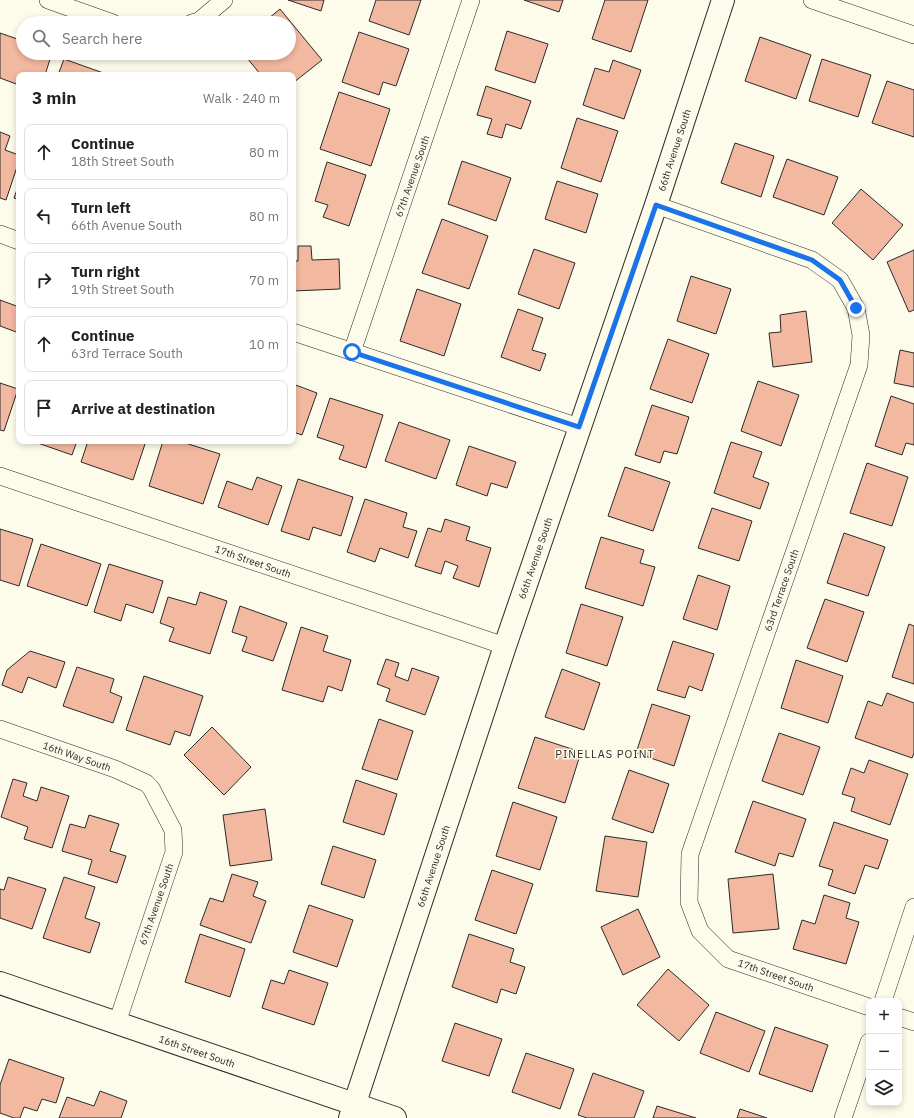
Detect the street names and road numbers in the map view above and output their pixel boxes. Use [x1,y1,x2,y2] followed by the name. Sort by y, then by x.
[655,107,694,193] street label: 66th Avenue South
[392,134,433,219] street label: 67th Avenue South
[515,516,556,601] street label: 66th Avenue South
[213,542,293,581] street label: 17th Street South
[761,547,802,633] street label: 63rd Terrace South
[41,739,113,774] street label: 16th Way South
[414,823,453,909] street label: 66th Avenue South
[136,862,177,947] street label: 67th Avenue South
[736,956,816,995] street label: 17th Street South
[157,1032,237,1071] street label: 16th Street South

